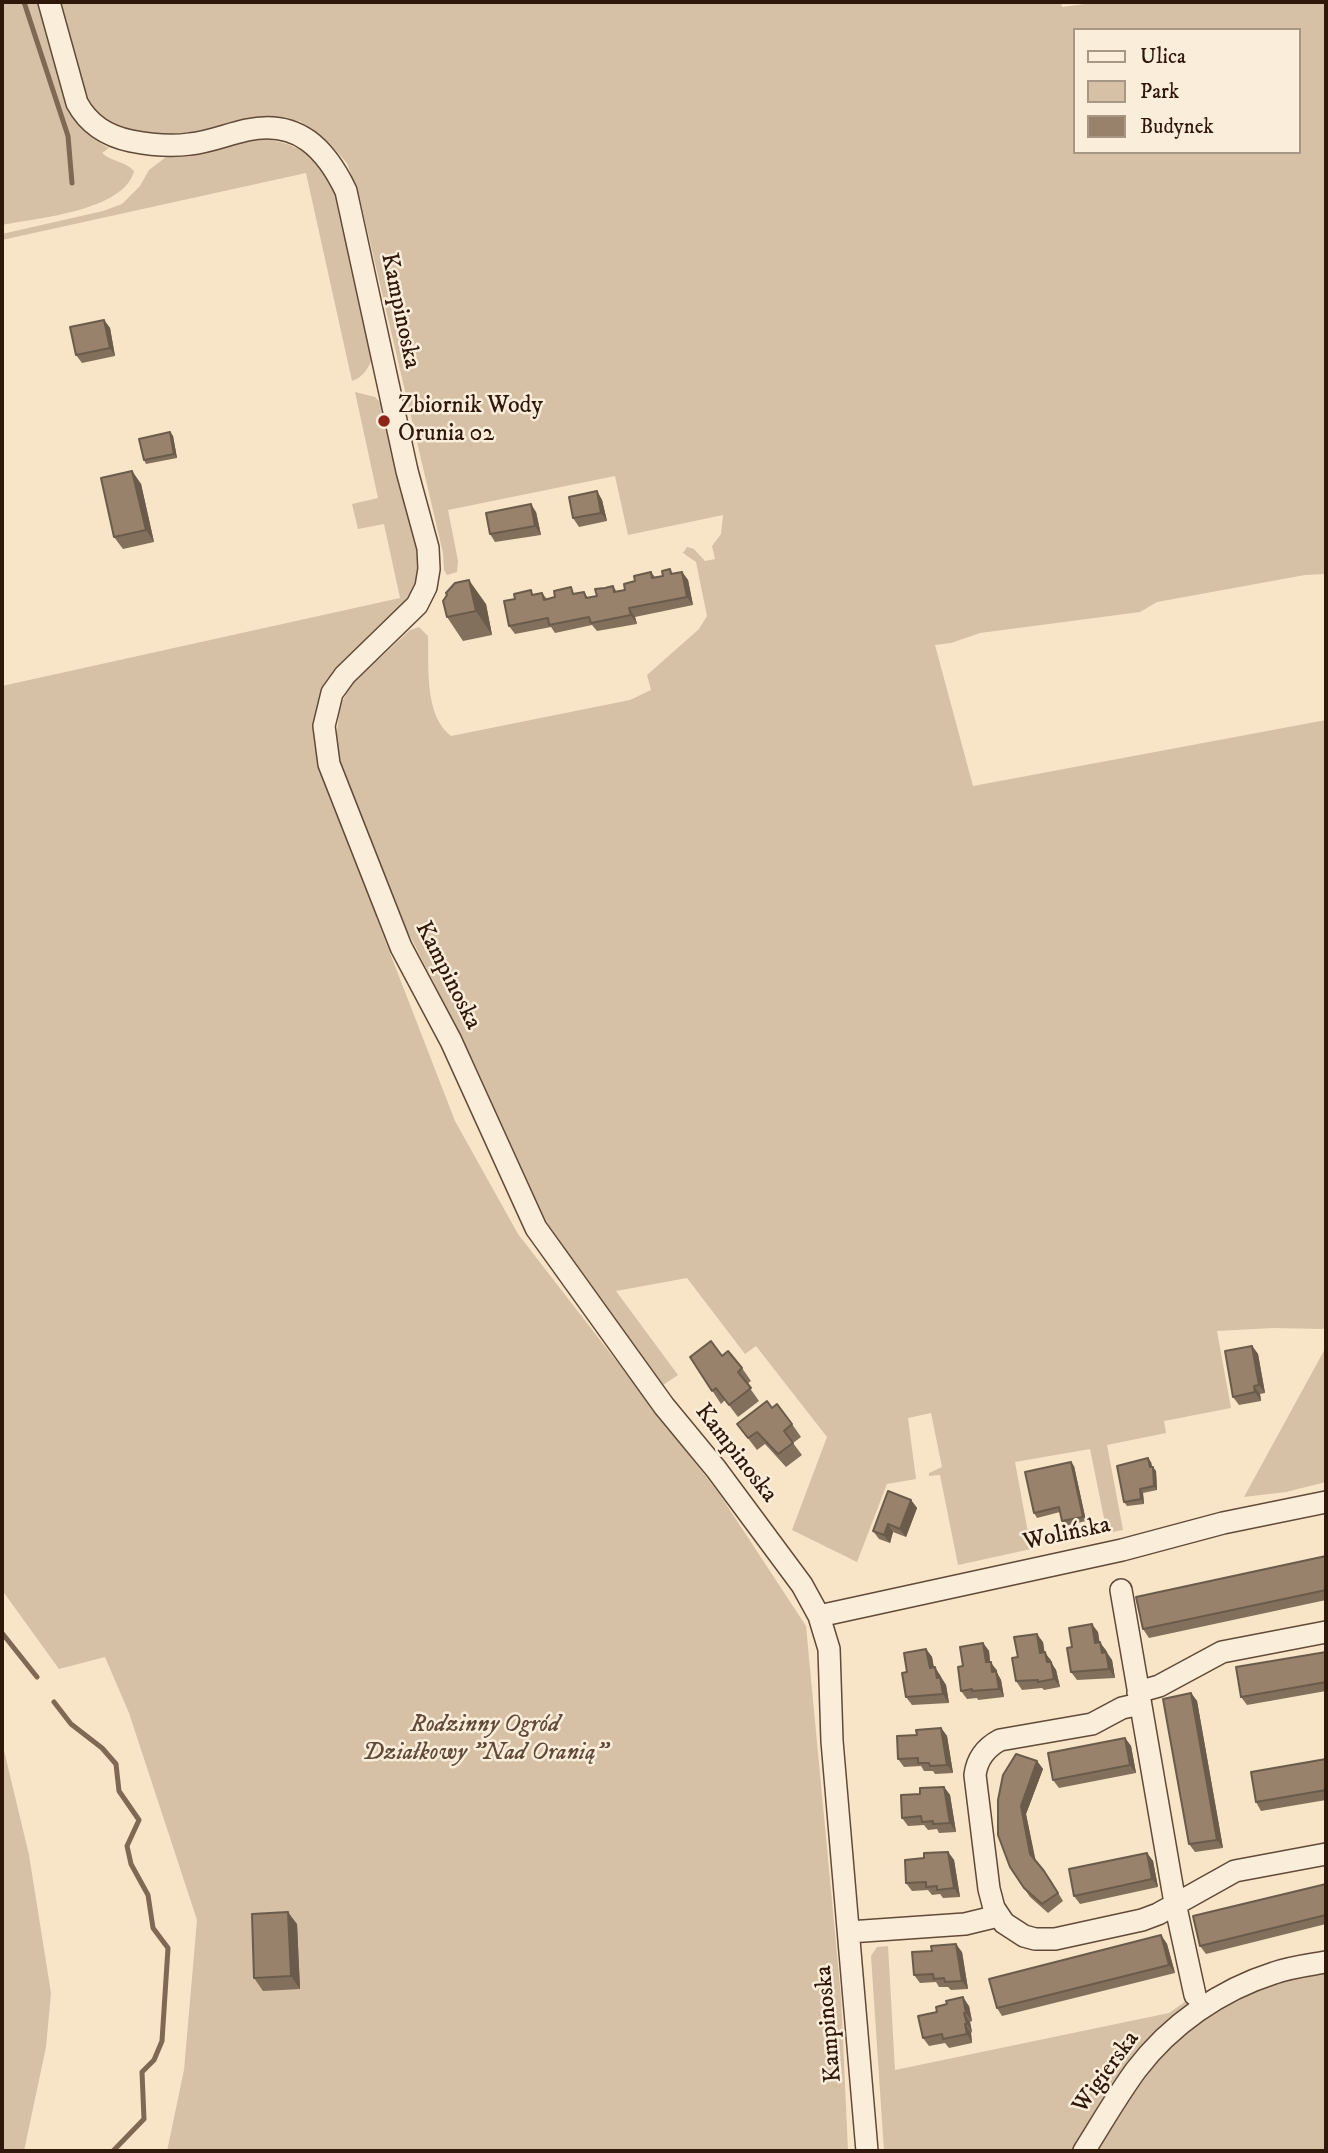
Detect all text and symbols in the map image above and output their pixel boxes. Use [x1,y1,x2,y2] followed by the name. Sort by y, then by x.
[1072,28,1300,154] legend
[1140,44,1186,70] text: Ulica
[1140,79,1179,105] text: Park
[1140,114,1214,140] text: Budynek
[373,251,425,371] street label: Kampinoska
[398,393,543,449] place label: Zbiornik Wody Orunia 02
[376,413,392,429] marker: Zbiornik Wody Orunia 02
[407,917,487,1035] street label: Kampinoska
[687,1399,783,1509] street label: Kampinoska
[1021,1512,1113,1558] street label: Wolińska
[363,1712,607,1768] park label: Rodzinny Ogród Działkowy "Nad Oranią"
[811,1964,849,2084] street label: Kampinoska
[1067,2026,1147,2120] street label: Wigierska

